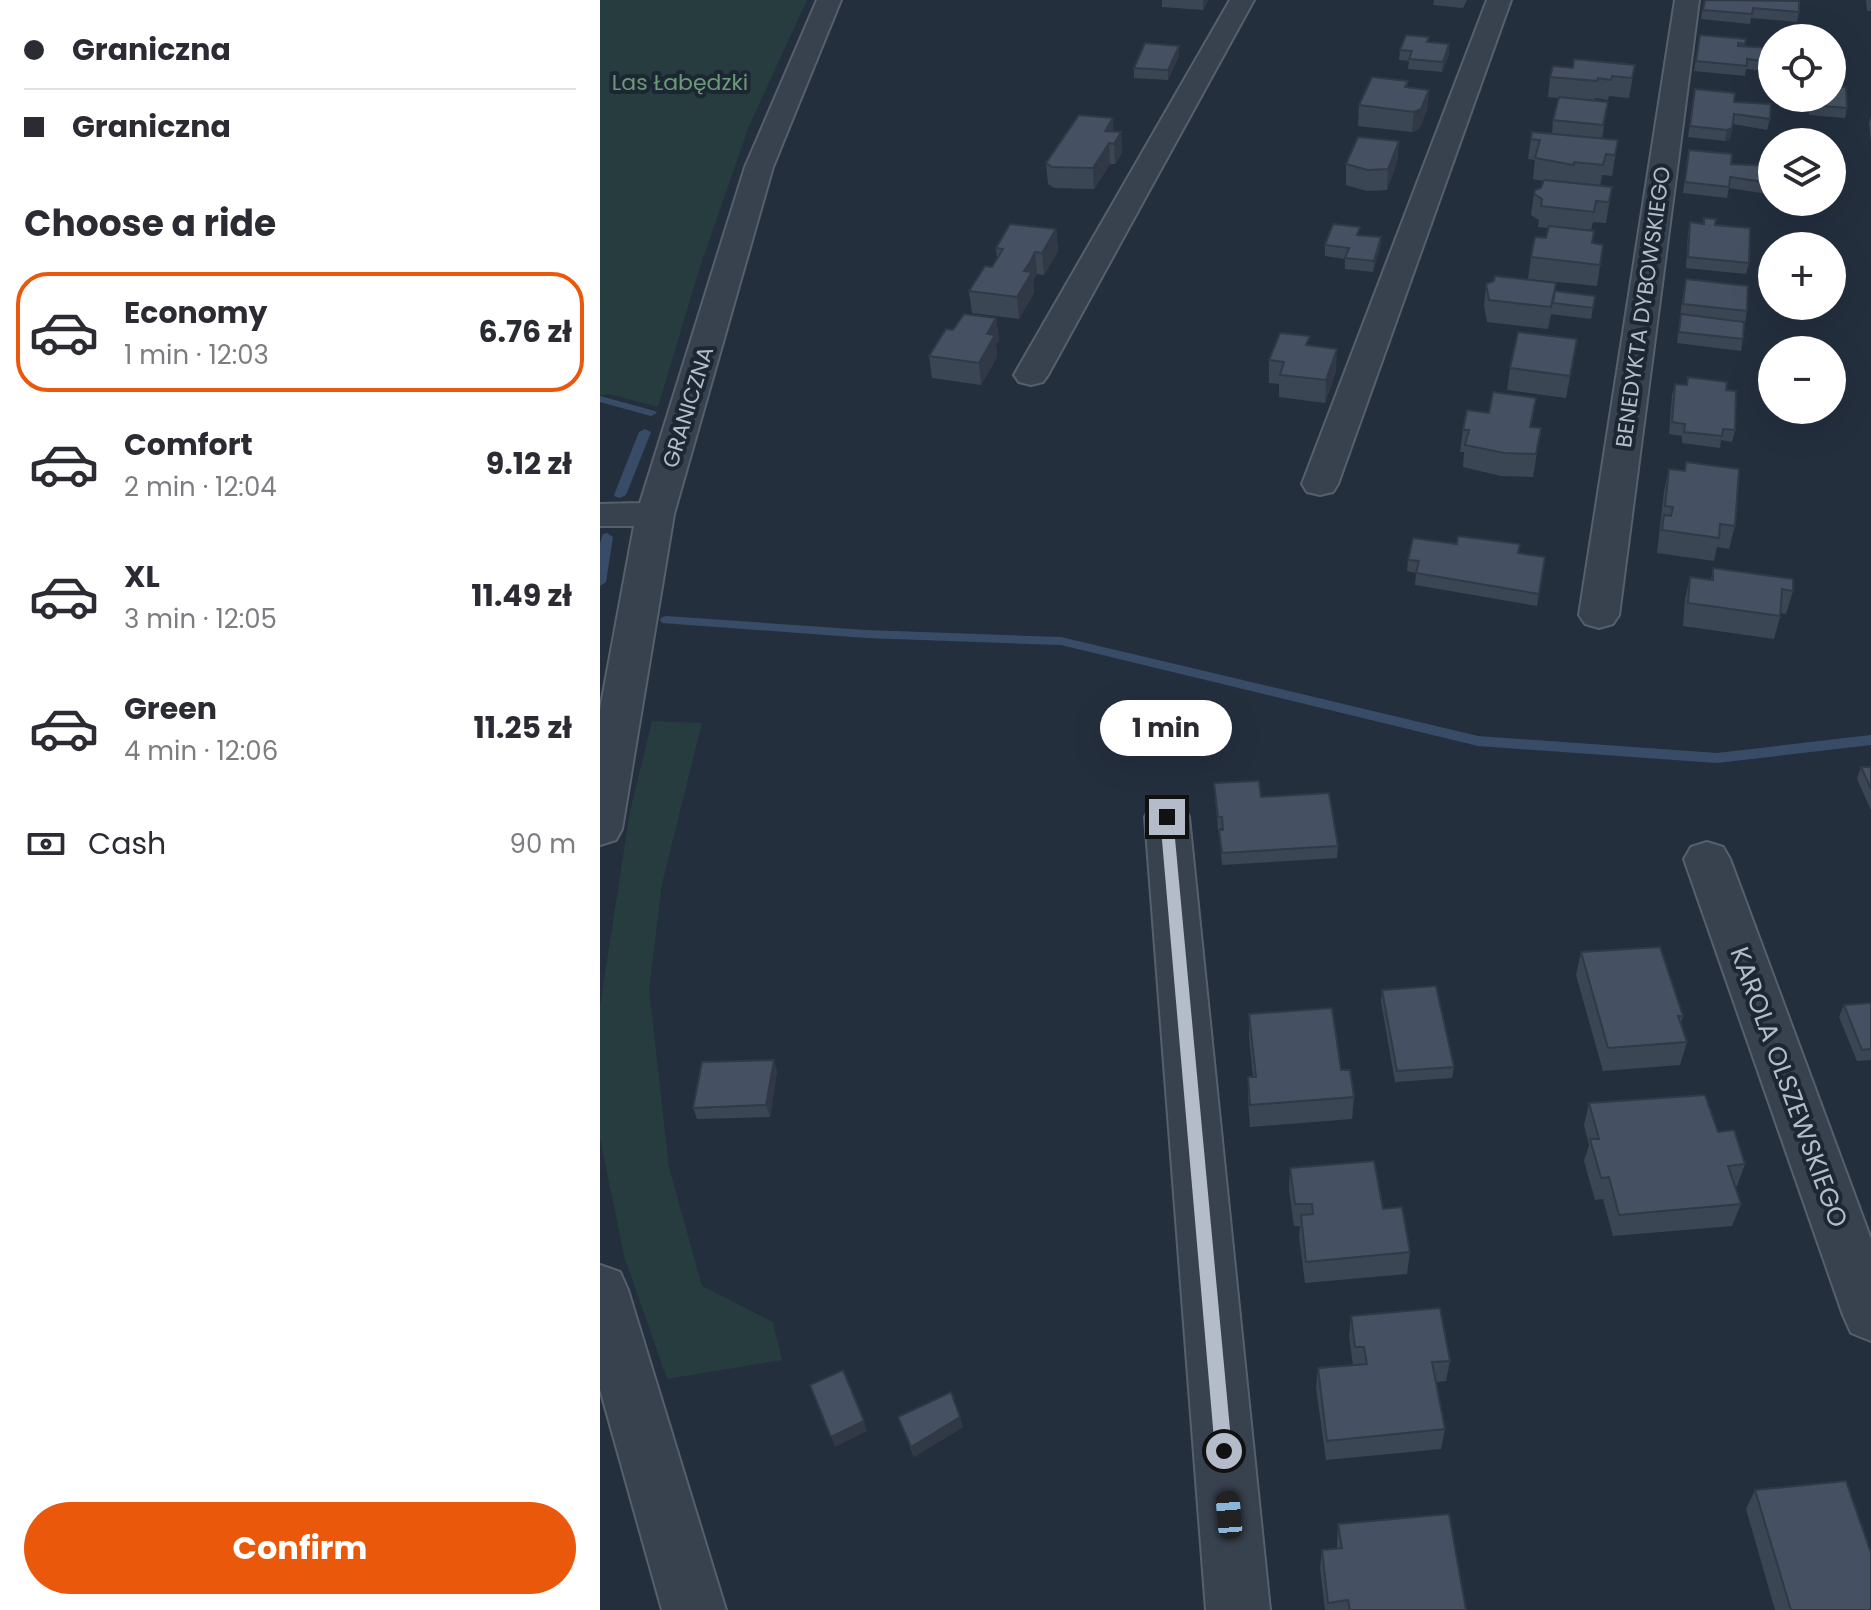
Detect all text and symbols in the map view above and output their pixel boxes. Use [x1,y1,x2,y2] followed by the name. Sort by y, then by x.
[1758,24,1846,424] map controls
[1758,24,1846,112] button: locate
[72,28,231,71] text: Graniczna
[612,67,748,98] park label: Las Łabędzki
[72,105,231,148] text: Graniczna
[1758,128,1846,216] button: layers
[1608,164,1678,450] street label: BENEDYKTA DYBOWSKIEGO
[24,198,276,249] text: Choose a ride
[1758,232,1846,320] button: +
[124,291,268,334] text: Economy
[28,296,100,368] icon: car
[478,310,572,353] text: 6.76 zł
[1758,336,1846,424] button: −
[124,337,269,373] text: 1 min · 12:03
[655,342,721,471] street label: GRANICZNA
[124,423,253,466] text: Comfort
[28,428,100,500] icon: car
[486,442,572,485] text: 9.12 zł
[124,469,277,505] text: 2 min · 12:04
[124,555,160,598] text: XL
[28,560,100,632] icon: car
[471,574,572,617] text: 11.49 zł
[124,601,277,637] text: 3 min · 12:05
[124,687,217,730] text: Green
[28,692,100,764] icon: car
[1101,701,1233,757] callout: 1 min
[473,706,572,749] text: 11.25 zł
[1132,710,1200,746] text: 1 min
[124,733,278,769] text: 4 min · 12:06
[1149,799,1185,835] route end
[24,822,68,866] icon: cash
[88,822,166,865] text: Cash
[510,826,576,862] text: 90 m
[1721,942,1857,1232] street label: KAROLA OLSZEWSKIEGO
[1206,1433,1242,1469] route start
[1215,1490,1243,1540] car
[24,1502,576,1594] button: Confirm

